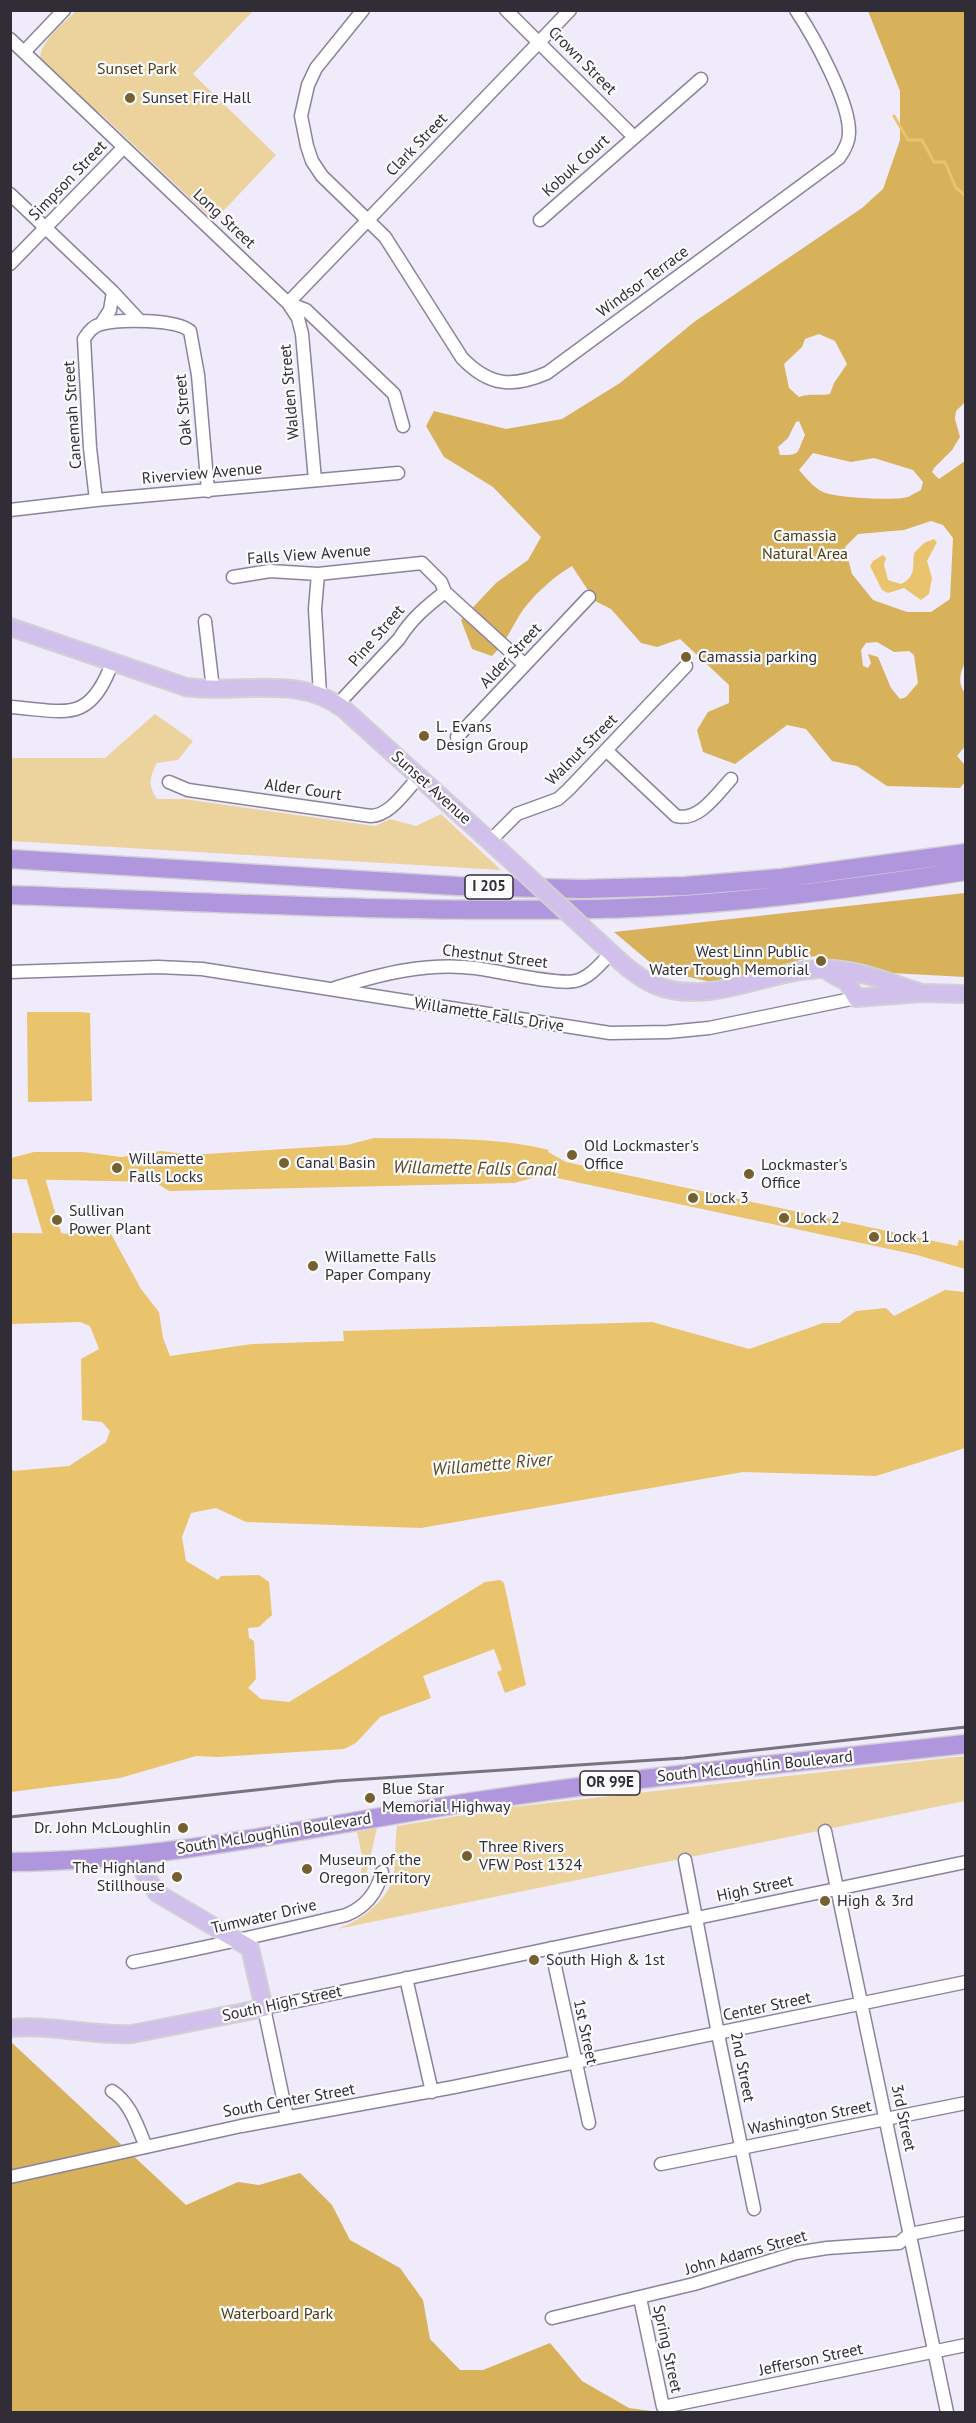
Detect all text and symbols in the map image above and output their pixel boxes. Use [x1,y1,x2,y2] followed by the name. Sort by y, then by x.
[544,23,620,99] street label: Crown Street
[97,59,177,79] park label: Sunset Park
[142,88,251,108] place label: Sunset Fire Hall
[123,91,137,105] marker: Sunset Fire Hall
[382,110,452,180] street label: Clark Street
[538,131,614,201] street label: Kobuk Court
[25,137,111,225] street label: Simpson Street
[189,185,259,253] street label: Long Street
[593,242,693,322] street label: Windsor Terrace
[276,343,304,441] street label: Walden Street
[60,360,86,470] street label: Canemah Street
[171,373,197,447] street label: Oak Street
[141,459,263,489] street label: Riverview Avenue
[762,526,848,564] park label: Camassia Natural Area
[247,541,371,569] street label: Falls View Avenue
[345,601,409,671] street label: Pine Street
[476,620,546,692] street label: Alder Street
[698,647,817,667] place label: Camassia parking
[679,650,693,664] marker: Camassia parking
[542,710,622,790] street label: Walnut Street
[436,717,528,755] place label: L. Evans Design Group
[417,729,431,743] marker: L. Evans Design Group
[387,747,475,829] street label: Sunset Avenue
[263,775,343,805] street label: Alder Court
[465,875,513,899] road number: I 205
[441,941,549,973] street label: Chestnut Street
[649,942,809,980] place label: West Linn Public Water Trough Memorial
[814,954,828,968] marker: West Linn Public Water Trough Memorial
[413,994,565,1036] street label: Willamette Falls Drive
[584,1136,699,1174] place label: Old Lockmaster's Office
[565,1148,579,1162] marker: Old Lockmaster's Office
[129,1149,204,1187] place label: Willamette Falls Locks
[296,1153,375,1173] place label: Canal Basin
[761,1155,847,1193] place label: Lockmaster's Office
[277,1156,291,1170] marker: Canal Basin
[393,1157,557,1181] water label: Willamette Falls Canal
[110,1161,124,1175] marker: Willamette Falls Locks
[742,1167,756,1181] marker: Lockmaster's Office
[705,1188,749,1208] place label: Lock 3
[686,1191,700,1205] marker: Lock 3
[69,1201,151,1239] place label: Sullivan Power Plant
[796,1208,840,1228] place label: Lock 2
[777,1211,791,1225] marker: Lock 2
[50,1213,64,1227] marker: Sullivan Power Plant
[886,1227,930,1247] place label: Lock 1
[867,1230,881,1244] marker: Lock 1
[325,1247,436,1285] place label: Willamette Falls Paper Company
[306,1259,320,1273] marker: Willamette Falls Paper Company
[431,1449,553,1481] water label: Willamette River
[656,1747,854,1787] street label: South McLoughlin Boulevard
[580,1771,640,1795] road number: OR 99E
[382,1779,510,1817] place label: Blue Star Memorial Highway
[363,1791,377,1805] marker: Blue Star Memorial Highway
[175,1809,373,1859] street label: South McLoughlin Boulevard
[34,1818,171,1838] place label: Dr. John McLoughlin
[176,1821,190,1835] marker: Dr. John McLoughlin
[479,1837,582,1875] place label: Three Rivers VFW Post 1324
[460,1849,474,1863] marker: Three Rivers VFW Post 1324
[319,1850,430,1888] place label: Museum of the Oregon Territory
[73,1858,165,1896] place label: The Highland Stillhouse
[300,1862,314,1876] marker: Museum of the Oregon Territory
[170,1870,184,1884] marker: The Highland Stillhouse
[715,1872,795,1906] street label: High Street
[837,1891,914,1911] place label: High & 3rd
[818,1894,832,1908] marker: High & 3rd
[209,1896,319,1938] street label: Tumwater Drive
[546,1950,665,1970] place label: South High & 1st
[527,1953,541,1967] marker: South High & 1st
[221,1982,343,2026] street label: South High Street
[721,1988,813,2026] street label: Center Street
[569,1998,601,2066] street label: 1st Street
[726,2030,758,2104] street label: 2nd Street
[222,2080,356,2122] street label: South Center Street
[887,2083,919,2153] street label: 3rd Street
[747,2097,873,2139] street label: Washington Street
[683,2226,809,2280] street label: John Adams Street
[648,2303,686,2395] street label: Spring Street
[221,2304,333,2324] park label: Waterboard Park
[757,2340,865,2380] street label: Jefferson Street

